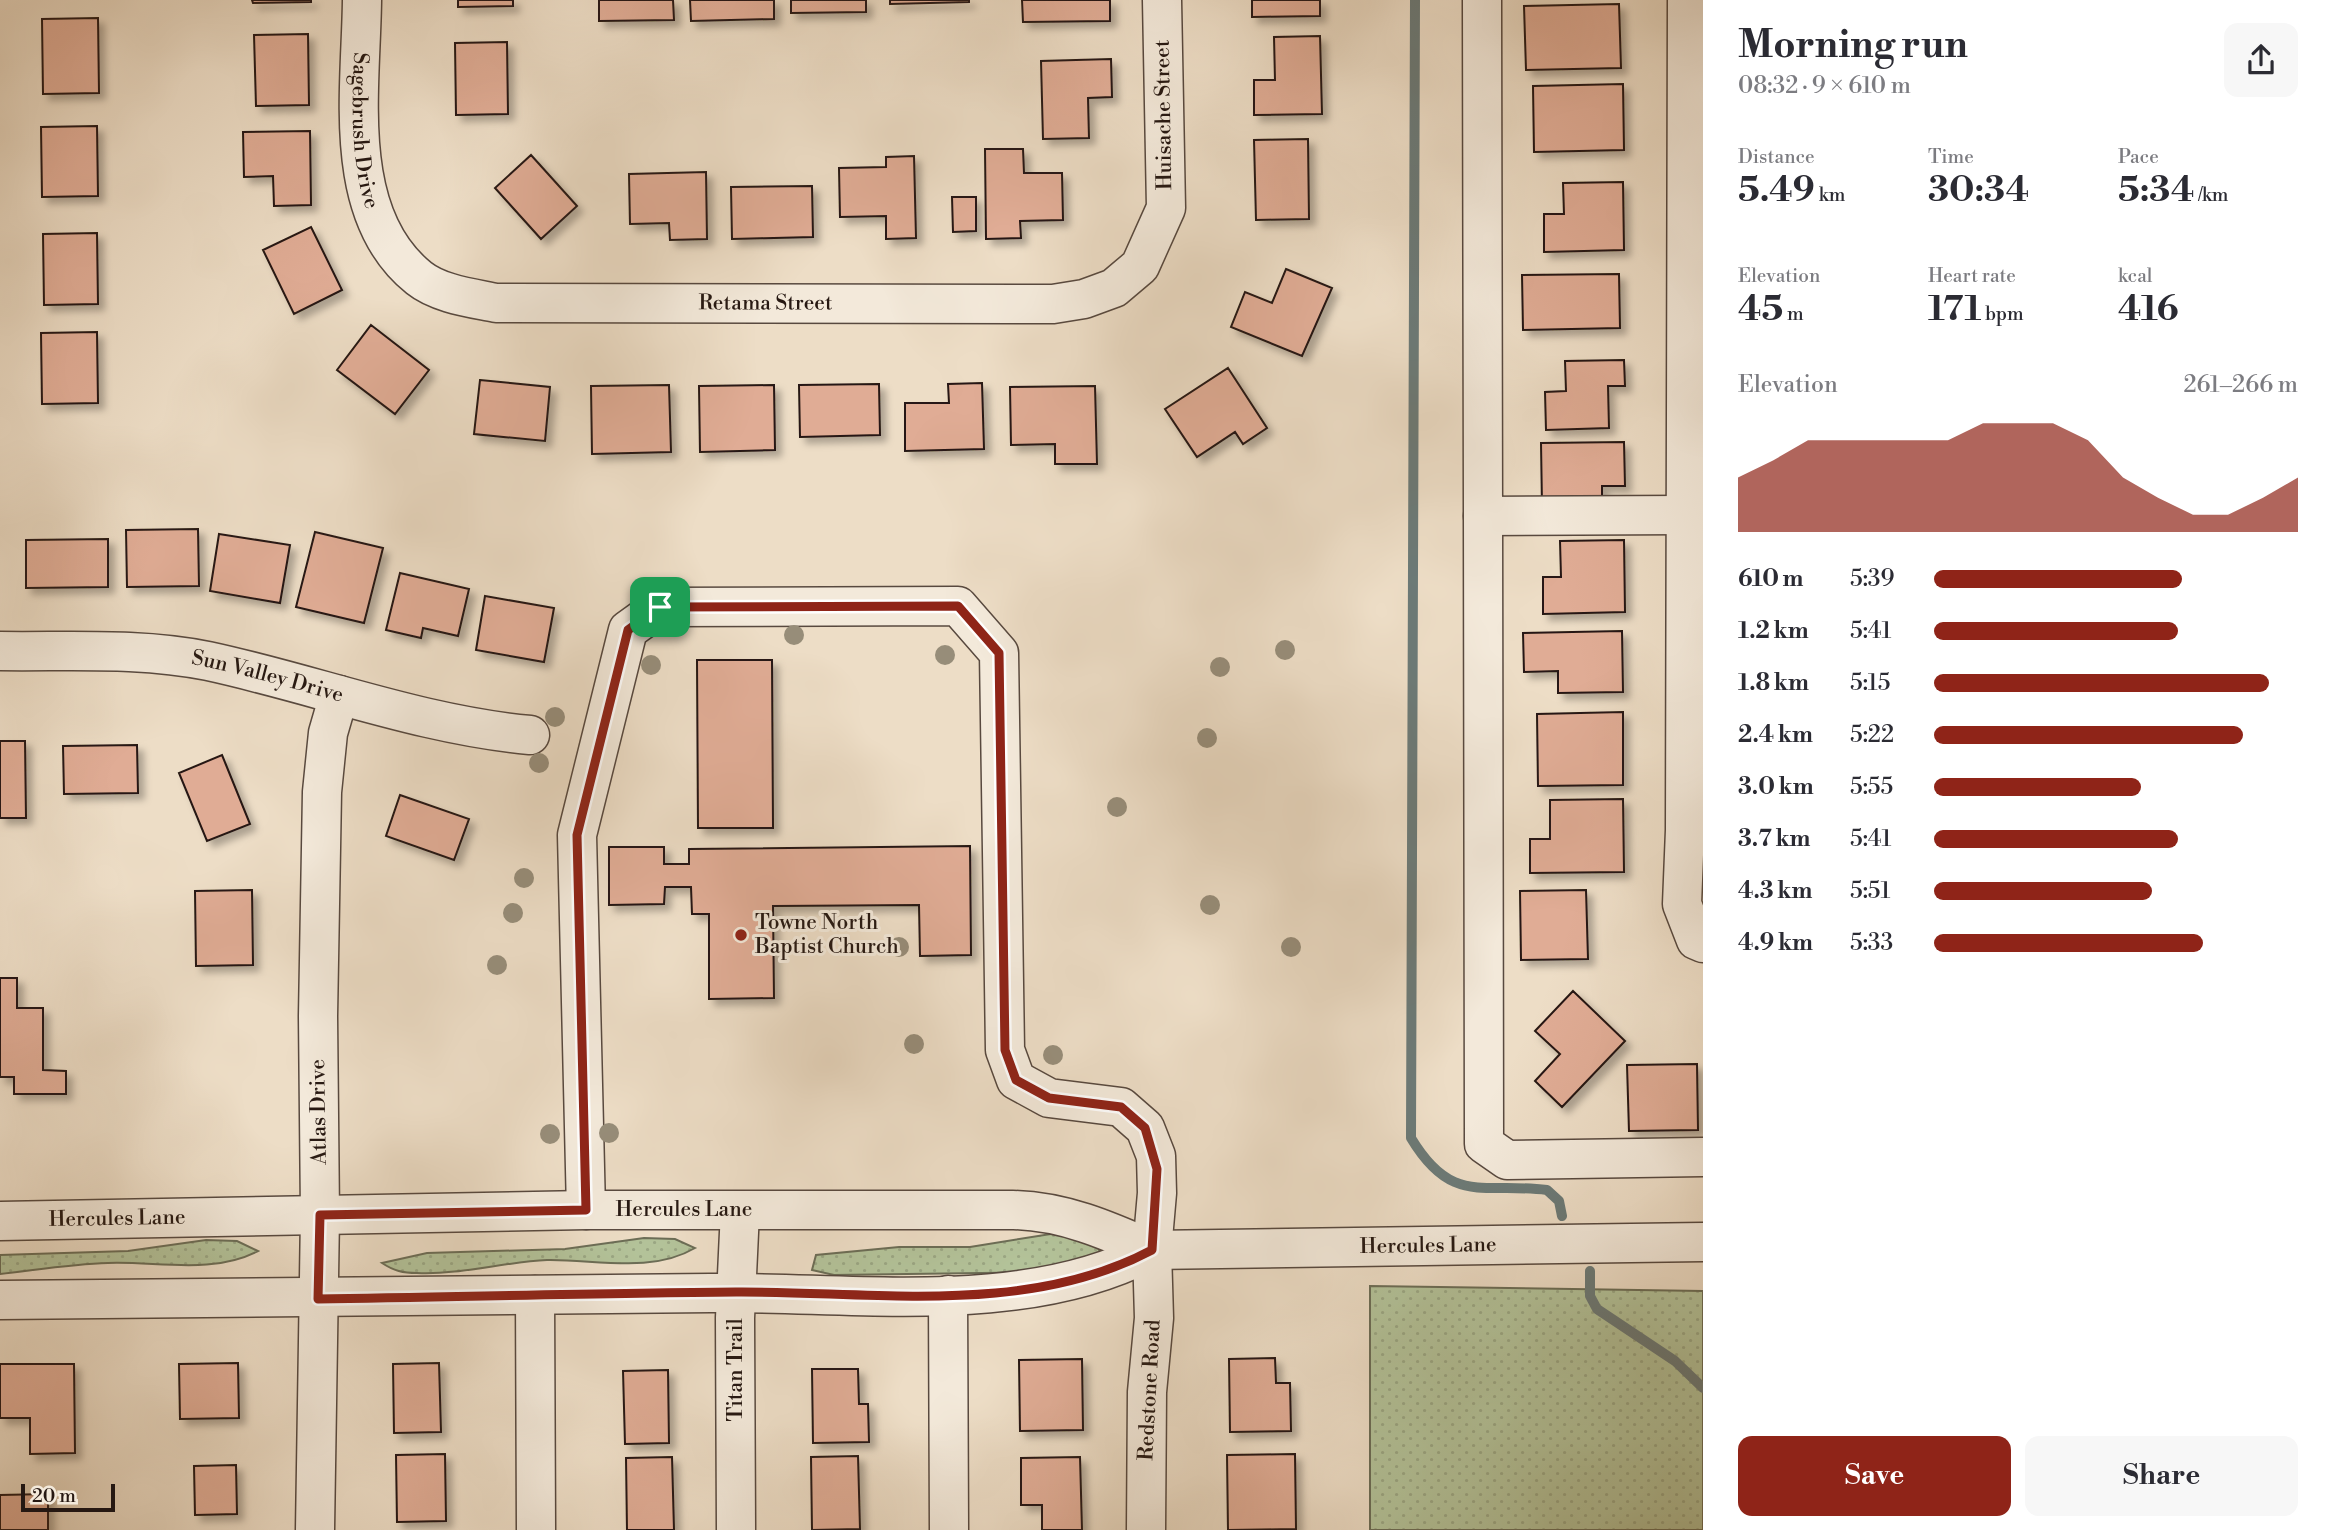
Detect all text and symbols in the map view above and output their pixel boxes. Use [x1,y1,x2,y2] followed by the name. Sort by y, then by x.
[1738,22,1968,69] text: Morning run
[2224,23,2298,97] button: share
[1150,39,1178,190] street label: Huisache Street
[346,52,384,212] street label: Sagebrush Drive
[1738,72,1911,100] text: 08:32 · 9 × 610 m
[1738,145,1815,169] text: Distance
[1928,145,1974,169] text: Time
[2118,145,2159,169] text: Pace
[1738,169,1815,212] text: 5.49
[1928,169,2029,212] text: 30:34
[2118,169,2194,212] text: 5:34
[1815,183,1845,207] text: km
[2194,183,2228,207] text: /km
[1738,264,1820,288] text: Elevation
[1928,264,2016,288] text: Heart rate
[2118,264,2152,288] text: kcal
[1738,288,1783,331] text: 45
[1928,288,1981,331] text: 171
[2118,288,2179,331] text: 416
[699,290,833,317] street label: Retama Street
[1783,302,1804,326] text: m
[1981,302,2024,326] text: bpm
[1738,371,1838,399] text: Elevation
[2183,371,2298,399] text: 261–266 m
[1738,565,1803,593] text: 610 m
[1850,565,1895,593] text: 5:39
[630,577,690,637] pin
[641,588,679,626] icon: arrive
[1738,617,1809,645] text: 1.2 km
[1850,617,1891,645] text: 5:41
[190,645,346,709] street label: Sun Valley Drive
[1738,669,1809,697] text: 1.8 km
[1850,669,1890,697] text: 5:15
[1738,721,1813,749] text: 2.4 km
[1850,721,1894,749] text: 5:22
[1738,773,1814,801] text: 3.0 km
[1850,773,1893,801] text: 5:55
[1738,825,1811,853] text: 3.7 km
[1850,825,1891,853] text: 5:41
[1738,877,1812,905] text: 4.3 km
[1850,877,1890,905] text: 5:51
[754,910,899,960] place label: Towne North Baptist Church
[733,927,749,943] marker: Towne North Baptist Church
[1738,929,1813,957] text: 4.9 km
[1850,929,1893,957] text: 5:33
[305,1059,333,1166] street label: Atlas Drive
[615,1197,752,1223] street label: Hercules Lane
[48,1205,186,1233] street label: Hercules Lane
[1360,1232,1497,1260] street label: Hercules Lane
[723,1318,749,1422] street label: Titan Trail
[1133,1319,1167,1461] street label: Redstone Road
[1738,1436,2011,1516] button: Save
[2025,1436,2298,1516] button: Share
[21,1481,116,1513] scale bar
[32,1484,76,1508] text: 20 m

